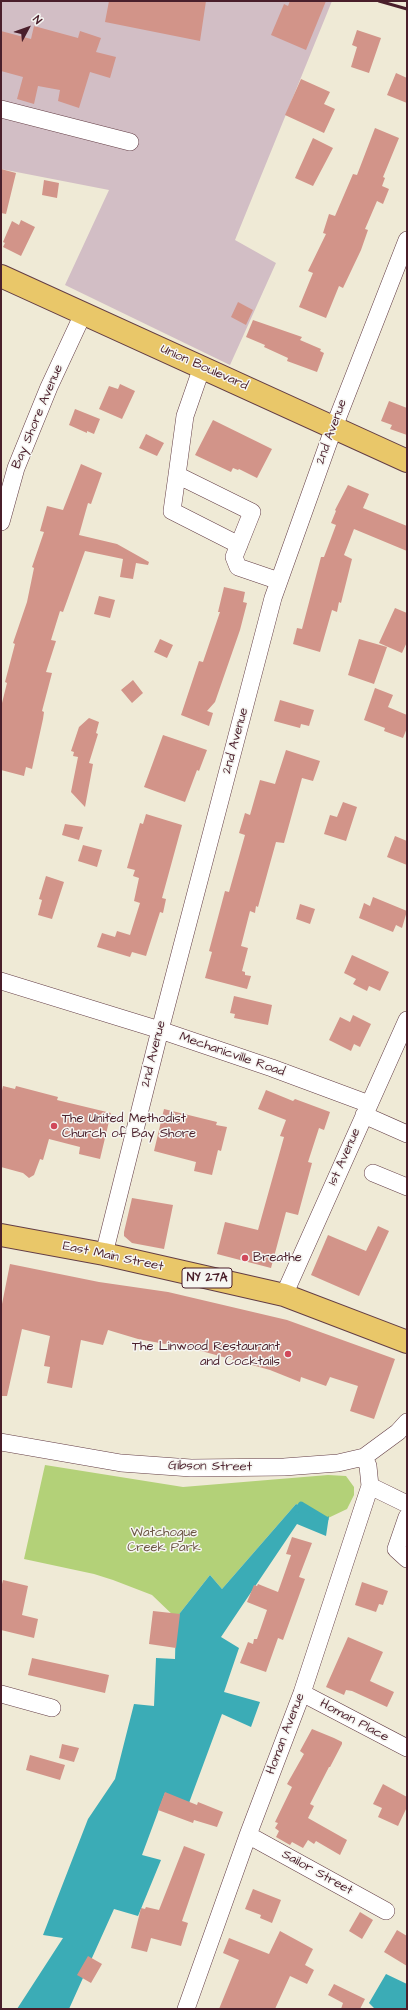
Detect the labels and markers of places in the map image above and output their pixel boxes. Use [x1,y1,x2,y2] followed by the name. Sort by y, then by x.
[62,1111,196,1142] place label: The United Methodist Church of Bay Shore
[49,1121,59,1131] marker: The United Methodist Church of Bay Shore
[253,1250,302,1266] place label: Breathe
[240,1253,250,1263] marker: Breathe
[132,1339,280,1370] place label: The Linwood Restaurant and Cocktails
[283,1349,293,1359] marker: The Linwood Restaurant and Cocktails

